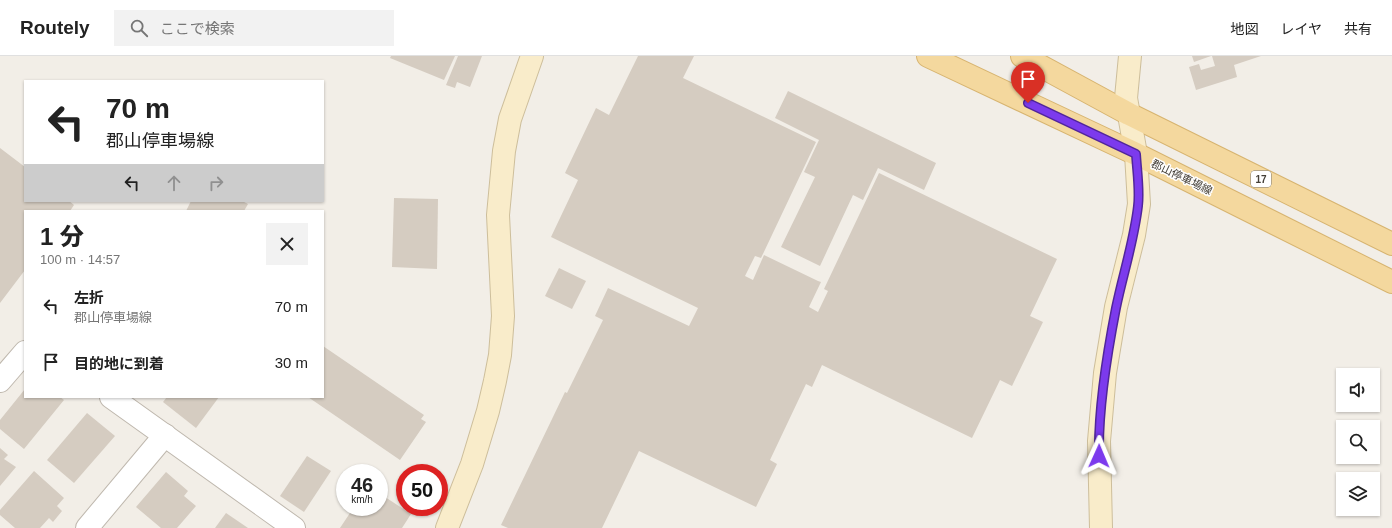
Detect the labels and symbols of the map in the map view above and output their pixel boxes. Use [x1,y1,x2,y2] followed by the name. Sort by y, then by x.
[1011,62,1045,103] pin
[1150,157,1214,197] street label: 郡山停車場線
[1251,171,1271,187] road number: 17
[1078,435,1120,477] position arrow
[396,464,448,516] speed limit sign: 50

